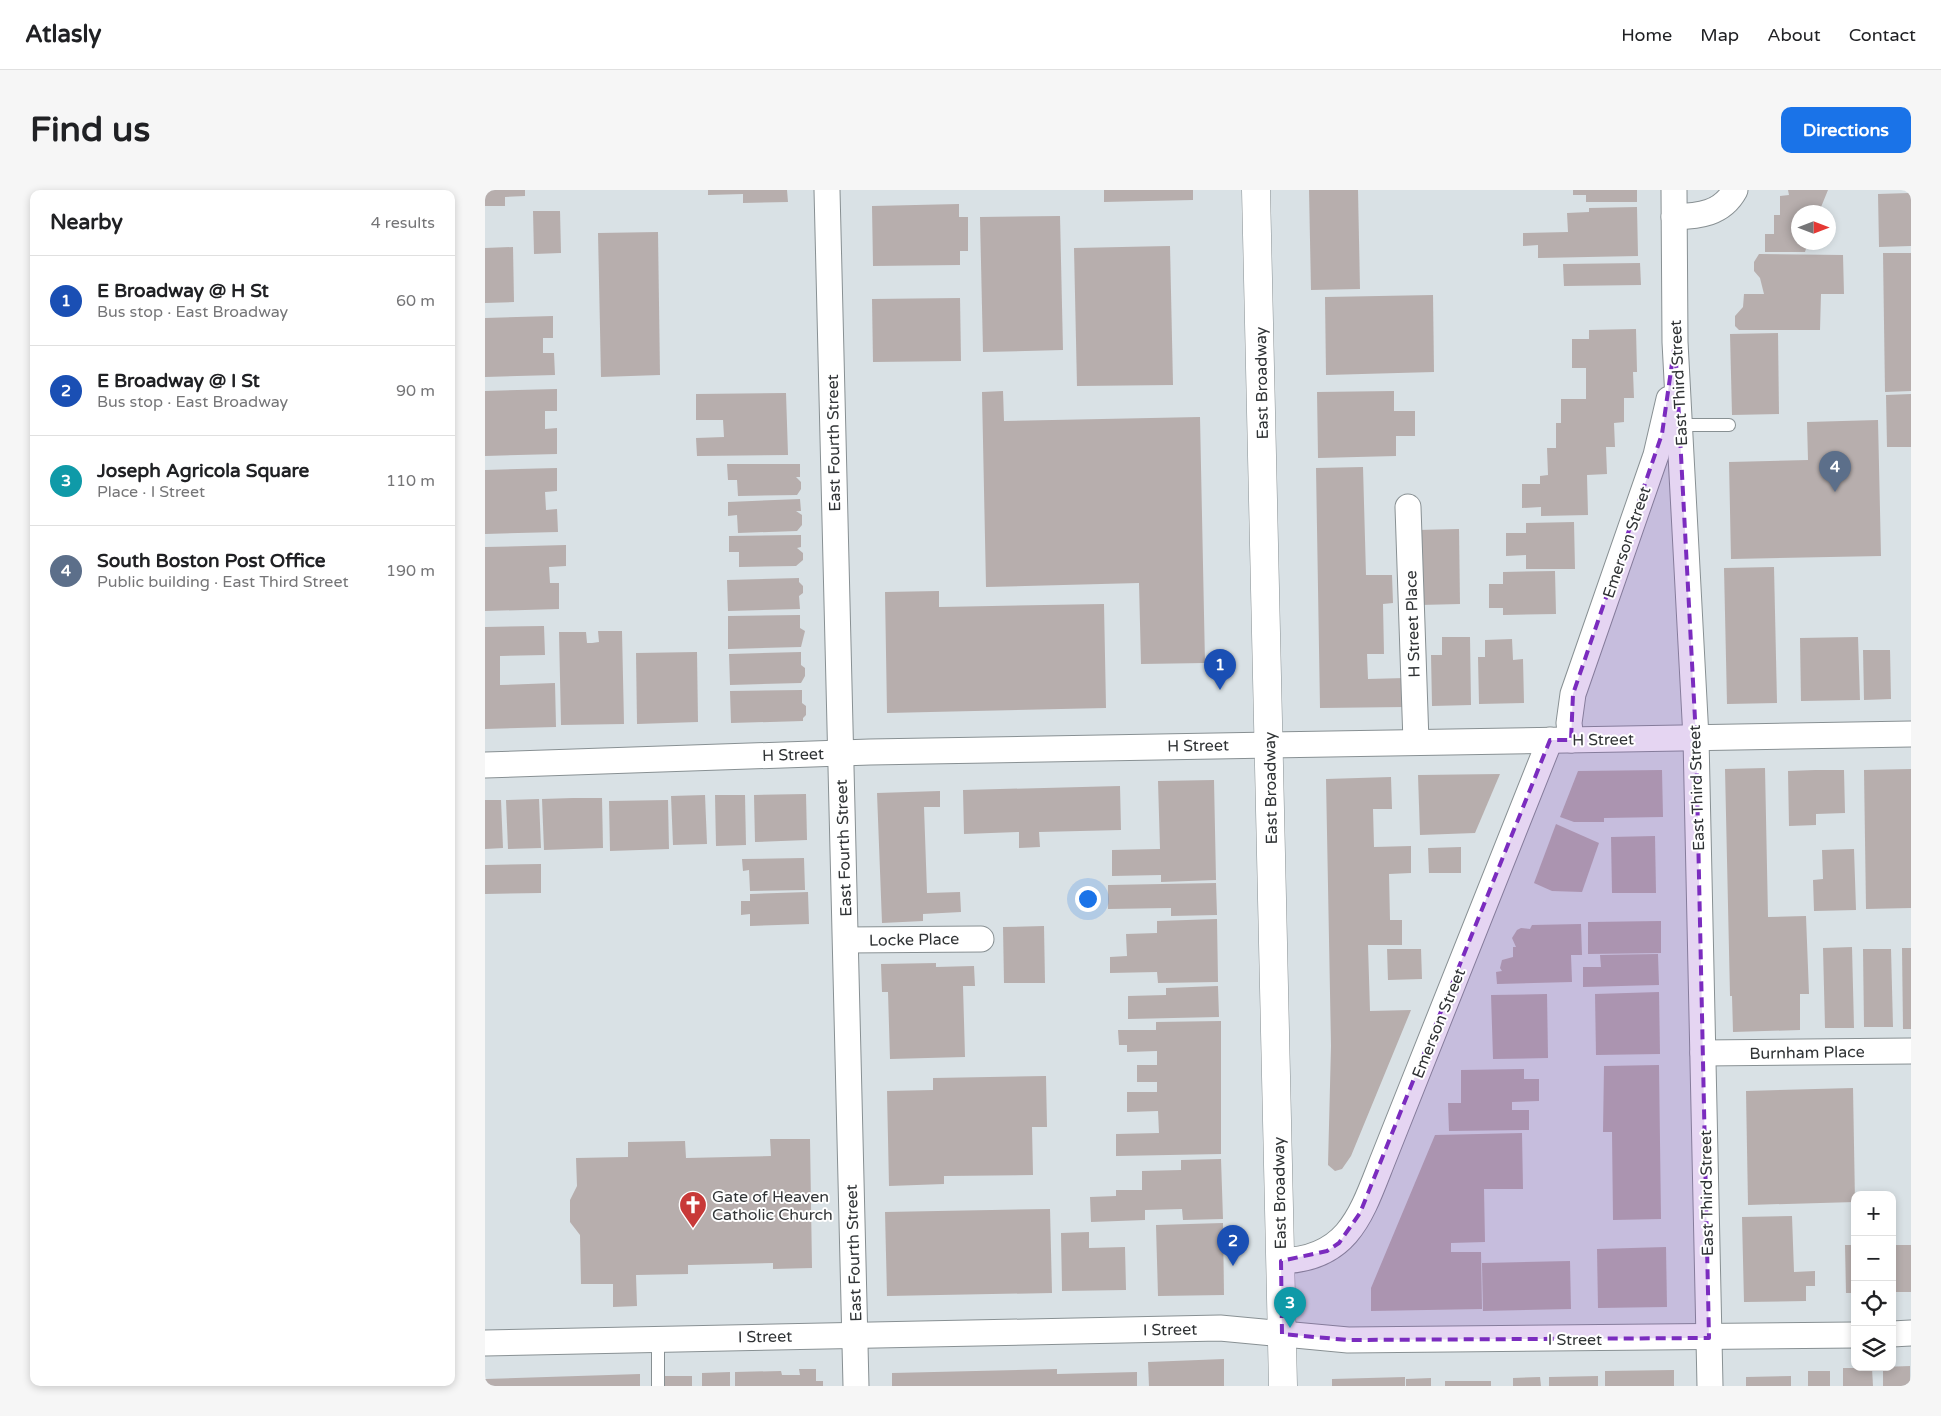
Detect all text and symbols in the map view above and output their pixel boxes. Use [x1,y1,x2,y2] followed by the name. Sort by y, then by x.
[25,20,101,49] text: Atlasly
[1621,24,1672,46] text: Home
[1700,24,1739,46] text: Map
[1767,24,1821,46] text: About
[1849,24,1916,46] text: Contact
[1781,107,1911,153] button: Directions
[30,109,150,151] text: Find us
[1791,205,1836,250] north arrow
[50,210,123,235] text: Nearby
[371,213,435,233] text: 4 results
[97,280,269,302] text: E Broadway @ H St
[61,291,71,311] text: 1
[396,291,435,311] text: 60 m
[97,302,288,322] text: Bus stop · East Broadway
[1666,319,1692,447] street label: East Third Street
[1251,326,1273,439] street label: East Broadway
[97,370,260,392] text: E Broadway @ I St
[823,374,845,512] street label: East Fourth Street
[61,381,71,401] text: 2
[396,381,435,401] text: 90 m
[97,392,288,412] text: Bus stop · East Broadway
[1819,451,1851,492] pin: 4
[97,460,309,482] text: Joseph Agricola Square
[61,471,71,491] text: 3
[386,471,435,491] text: 110 m
[97,482,205,502] text: Place · I Street
[1598,484,1655,601] street label: Emerson Street
[97,550,326,572] text: South Boston Post Office
[61,561,71,581] text: 4
[386,561,435,581] text: 190 m
[1401,570,1425,678] street label: H Street Place
[97,572,349,592] text: Public building · East Third Street
[1204,649,1236,690] pin: 1
[1685,725,1709,851] street label: East Third Street
[1572,729,1634,751] street label: H Street
[1260,731,1282,844] street label: East Broadway
[1167,735,1229,757] street label: H Street
[762,744,824,766] street label: H Street
[832,779,856,917] street label: East Fourth Street
[1075,886,1101,912] your location
[869,929,959,951] street label: Locke Place
[1408,965,1470,1081] street label: Emerson Street
[1749,1042,1865,1064] street label: Burnham Place
[1696,1130,1718,1256] street label: East Third Street
[1269,1136,1291,1249] street label: East Broadway
[842,1184,866,1322] street label: East Fourth Street
[712,1187,833,1225] place label: Gate of Heaven Catholic Church
[678,1190,708,1229] church icon: Gate of Heaven Catholic Church
[1851,1191,1896,1371] map controls
[1851,1191,1896,1236] button: +
[1217,1225,1249,1266] pin: 2
[1851,1236,1896,1281] button: −
[1851,1281,1896,1326] button: locate
[1274,1287,1306,1328] pin: 3
[1143,1320,1197,1340] street label: I Street
[1851,1326,1896,1371] button: layers
[738,1327,792,1347] street label: I Street
[1548,1330,1602,1350] street label: I Street

